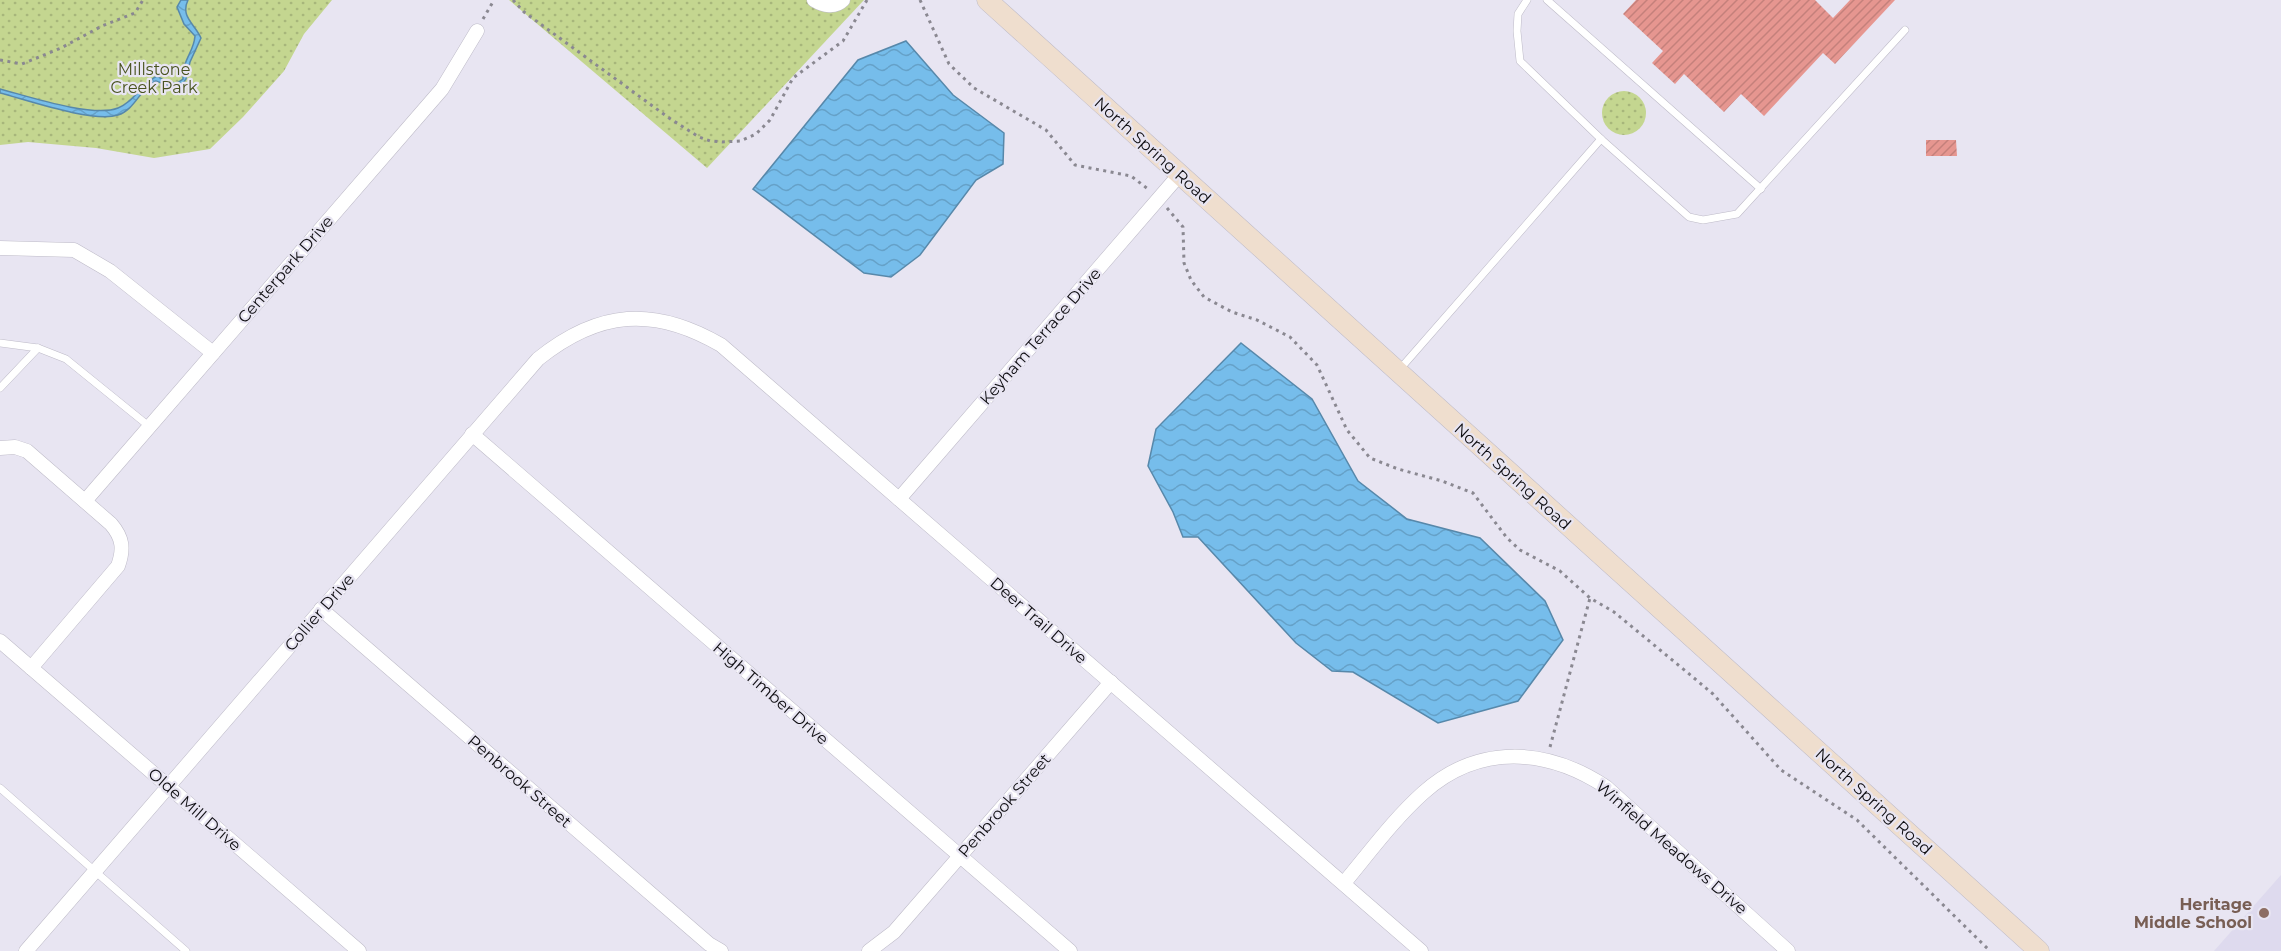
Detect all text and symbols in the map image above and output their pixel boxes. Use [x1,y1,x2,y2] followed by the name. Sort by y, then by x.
[110,60,198,97] park label: Millstone Creek Park
[1090,93,1215,208] street label: North Spring Road
[234,212,337,327] street label: Centerpark Drive
[976,264,1105,409] street label: Keyham Terrace Drive
[1450,419,1575,534] street label: North Spring Road
[281,570,358,655] street label: Collier Drive
[986,573,1091,668] street label: Deer Trail Drive
[709,638,832,749] street label: High Timber Drive
[464,731,576,832] street label: Penbrook Street
[1811,744,1936,859] street label: North Spring Road
[954,749,1055,861] street label: Penbrook Street
[144,764,245,855] street label: Olde Mill Drive
[1592,777,1751,918] street label: Winfield Meadows Drive
[2134,895,2252,932] place label: Heritage Middle School
[2257,906,2271,920] marker: Heritage Middle School

